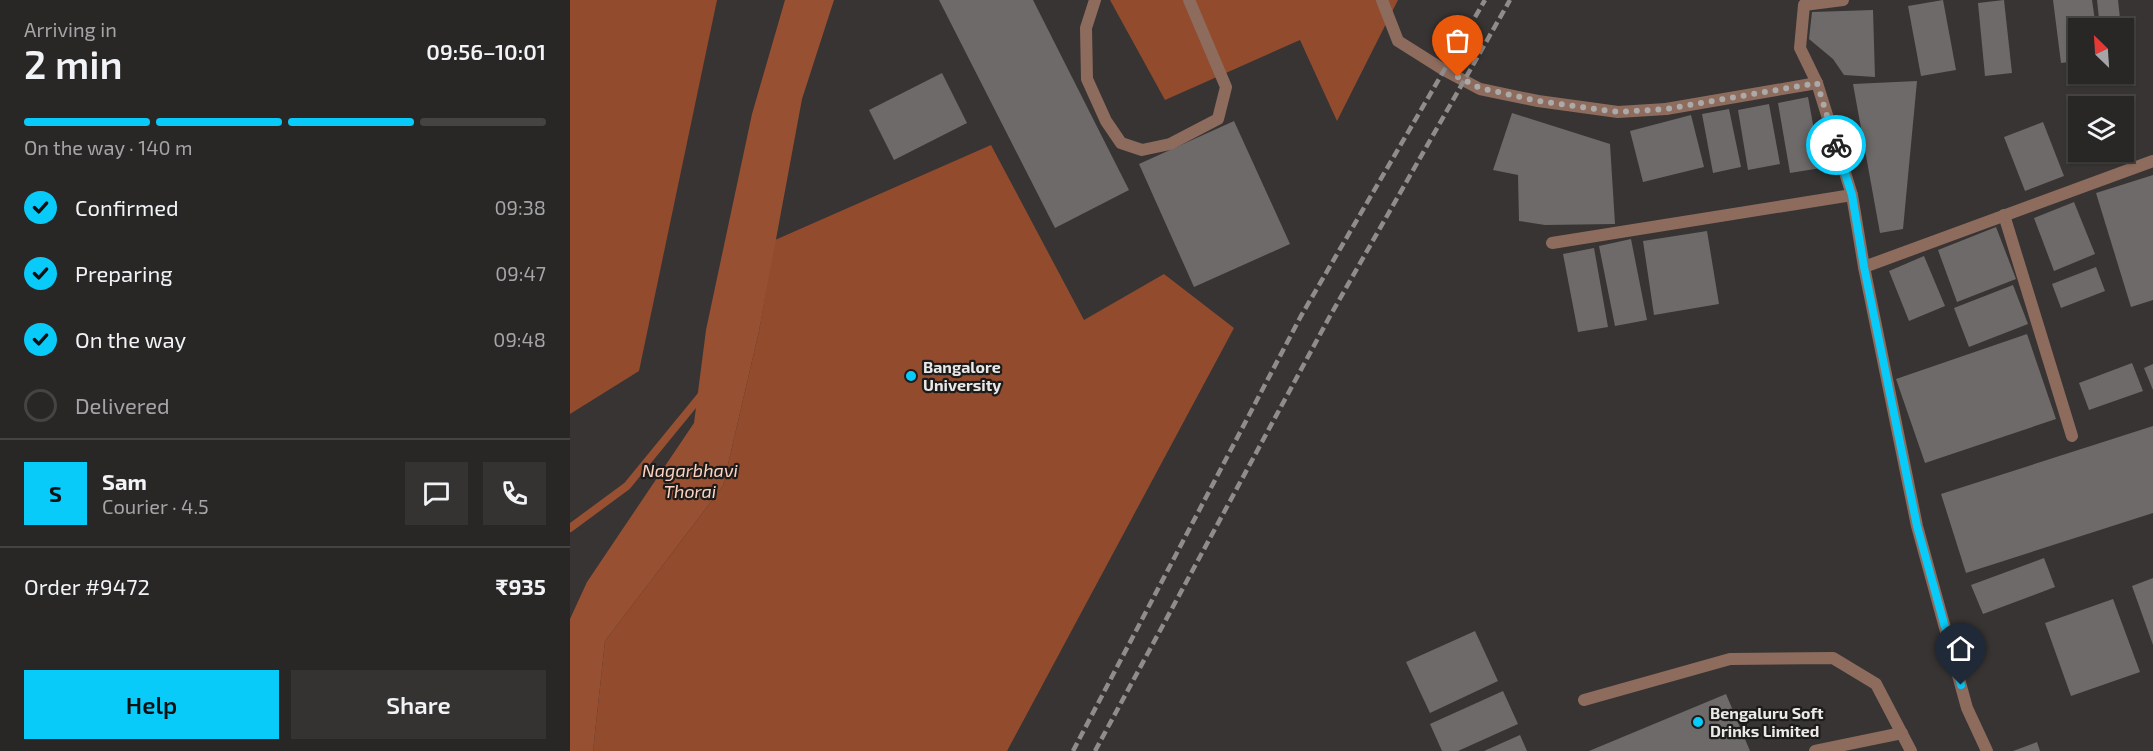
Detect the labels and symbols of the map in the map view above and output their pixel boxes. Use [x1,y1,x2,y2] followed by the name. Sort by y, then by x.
[1432,15,1483,77] pin
[2068,18,2134,84] north arrow
[1806,115,1866,175] courier
[923,357,1001,395] place label: Bangalore University
[904,369,918,383] marker: Bangalore University
[642,459,738,502] water label: Nagarbhavi Thorai
[1935,623,1986,685] pin
[1710,703,1824,740] place label: Bengaluru Soft Drinks Limited
[1691,715,1705,729] marker: Bengaluru Soft Drinks Limited

